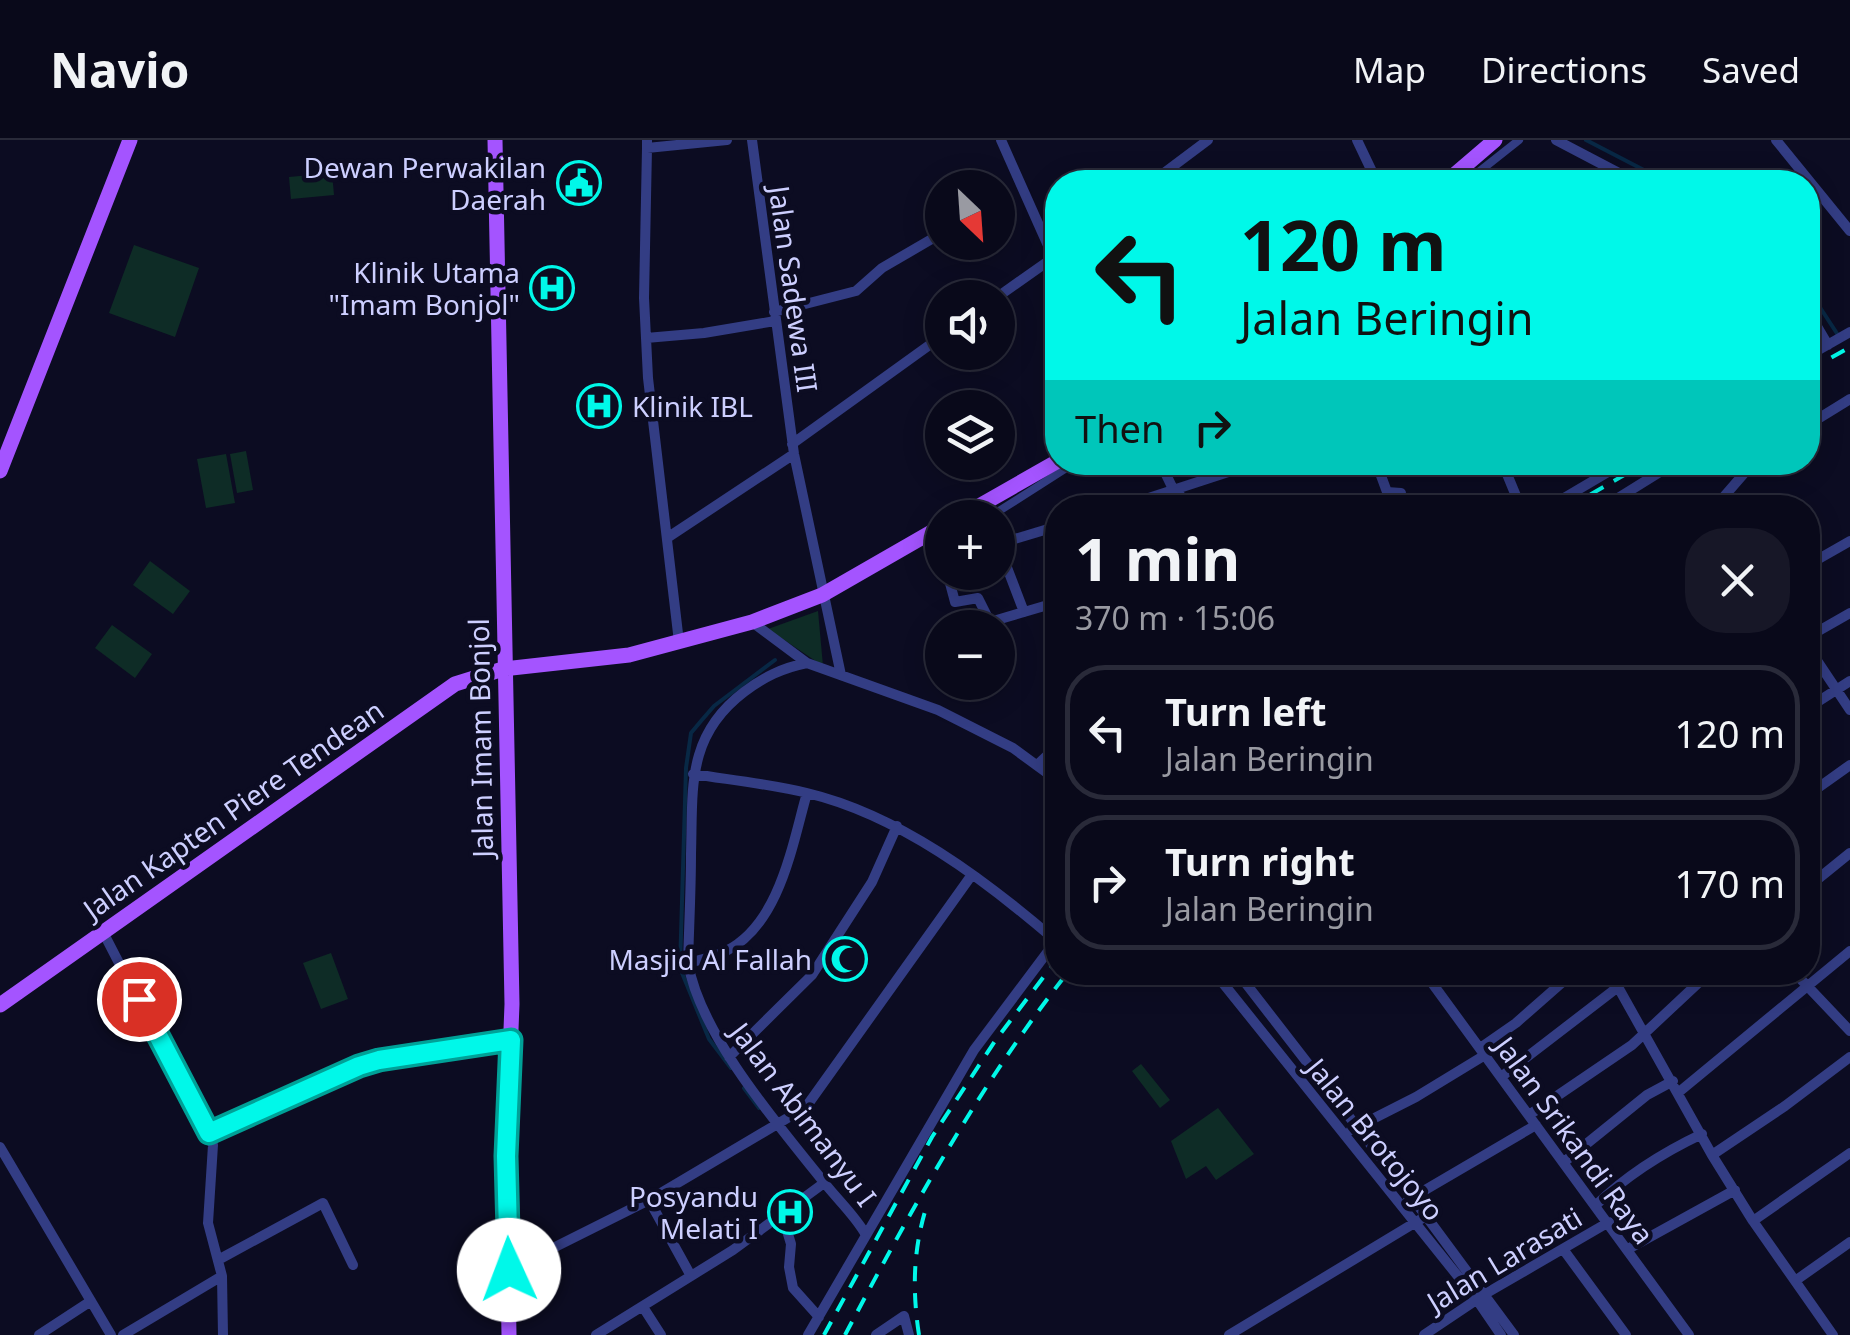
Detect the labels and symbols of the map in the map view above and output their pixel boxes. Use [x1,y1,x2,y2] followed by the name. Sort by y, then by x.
[304,148,546,218] place label: Dewan Perwakilan Daerah
[556,160,602,206] public building icon: Dewan Perwakilan Daerah
[925,170,1015,260] north arrow
[760,180,827,395] street label: Jalan Sadewa III
[328,253,520,323] place label: Klinik Utama "Imam Bonjol"
[529,265,575,311] hospital icon: Klinik Utama "Imam Bonjol"
[576,383,622,429] hospital icon: Klinik IBL
[632,387,753,425] place label: Klinik IBL
[459,618,501,861] street label: Jalan Imam Bonjol
[73,691,391,929] street label: Jalan Kapten Piere Tendean
[822,936,868,982] mosque icon: Masjid Al Fallah
[608,940,812,978] place label: Masjid Al Fallah
[97,957,182,1042] pin
[721,1012,886,1214] street label: Jalan Abimanyu I
[1485,1026,1663,1251] street label: Jalan Srikandi Raya
[1297,1047,1453,1228] street label: Jalan Brotojoyo
[629,1177,758,1247] place label: Posyandu Melati I
[767,1189,813,1235] hospital icon: Posyandu Melati I
[1417,1198,1589,1322] street label: Jalan Larasati
[457,1218,561,1322] position arrow

